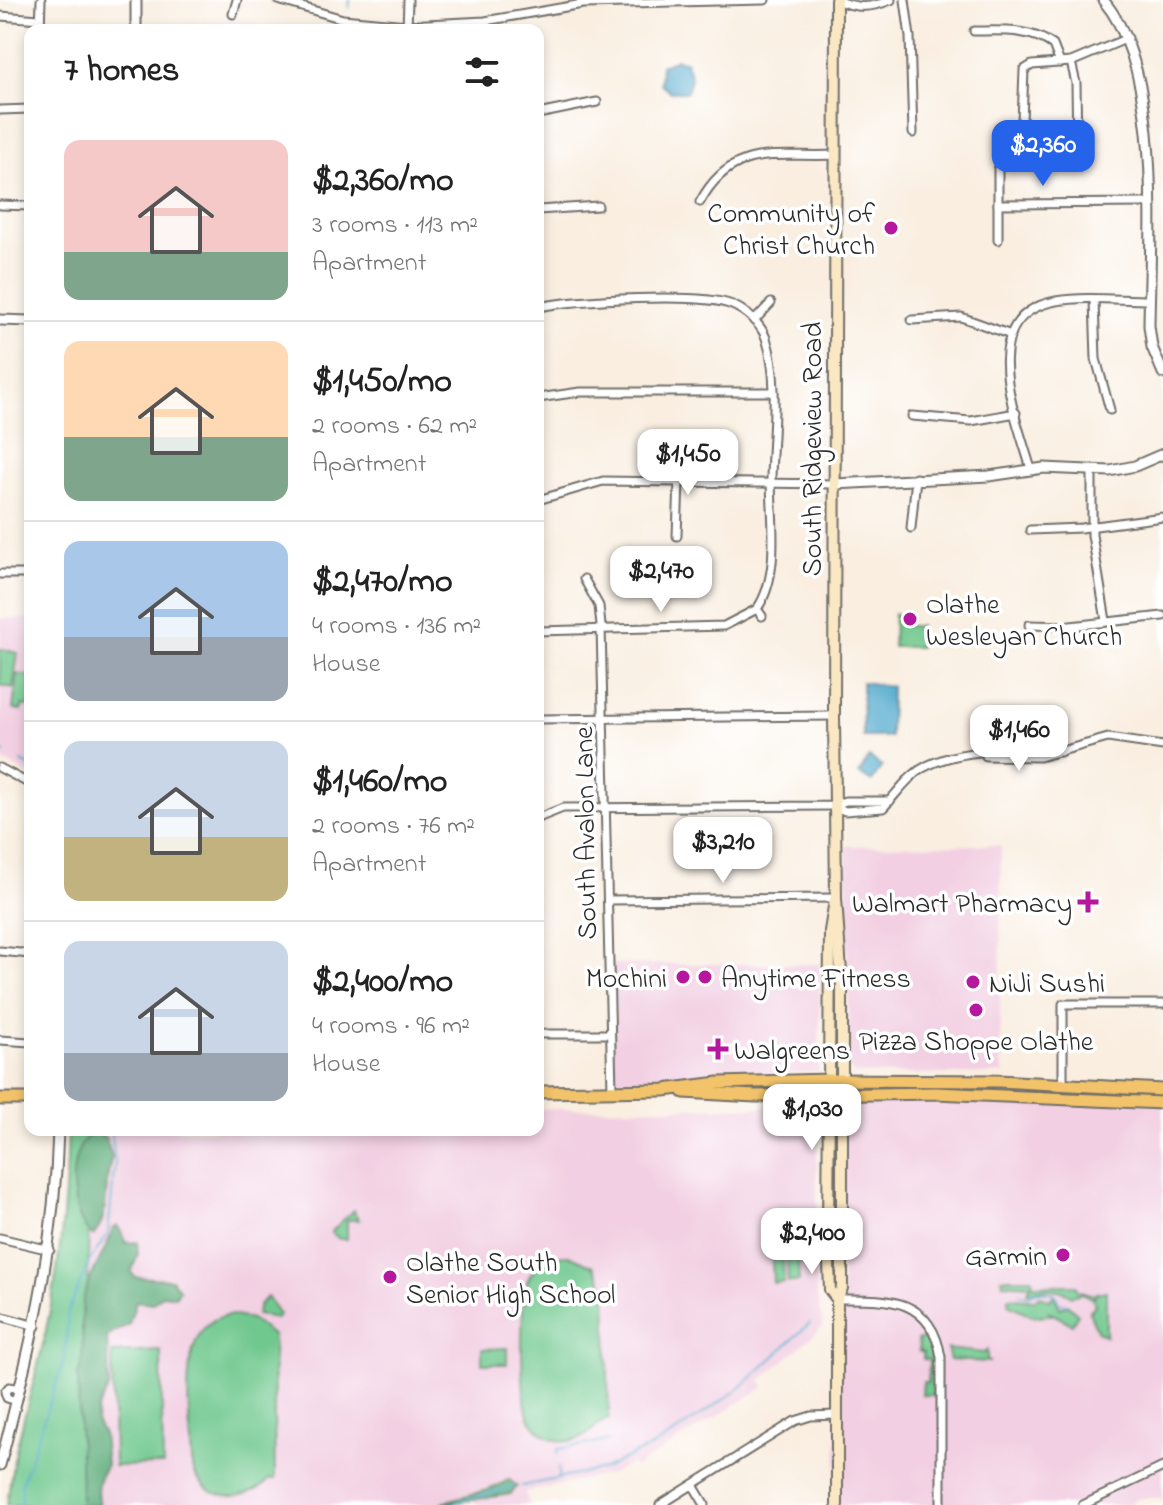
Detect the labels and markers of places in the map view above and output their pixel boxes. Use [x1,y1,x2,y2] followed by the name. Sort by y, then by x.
[978,120,1108,188] pin: $2,360
[707,195,875,268] place label: Community of Christ Church
[882,219,900,237] marker: Community of Christ Church
[623,429,753,497] pin: $1,450
[596,546,726,614] pin: $2,470
[926,586,1122,659] place label: Olathe Wesleyan Church
[901,610,919,628] marker: Olathe Wesleyan Church
[954,705,1084,773] pin: $1,460
[658,817,788,885] pin: $3,210
[852,885,1072,926] place label: Walmart Pharmacy
[1079,893,1097,911] marker: Walmart Pharmacy
[586,960,667,1001] place label: Mochini
[721,960,911,1001] place label: Anytime Fitness
[989,965,1105,1006] place label: NiJi Sushi
[674,968,692,986] marker: Mochini
[696,968,714,986] marker: Anytime Fitness
[964,973,982,991] marker: NiJi Sushi
[967,1001,985,1019] marker: Pizza Shoppe Olathe
[859,1023,1094,1064] place label: Pizza Shoppe Olathe
[734,1032,850,1073] place label: Walgreens
[709,1040,727,1058] marker: Walgreens
[747,1084,877,1152] pin: $1,030
[747,1208,877,1276] pin: $2,400
[965,1238,1047,1279] place label: Garmin
[406,1244,615,1317] place label: Olathe South Senior High School
[1054,1246,1072,1264] marker: Garmin
[381,1268,399,1286] marker: Olathe South Senior High School

